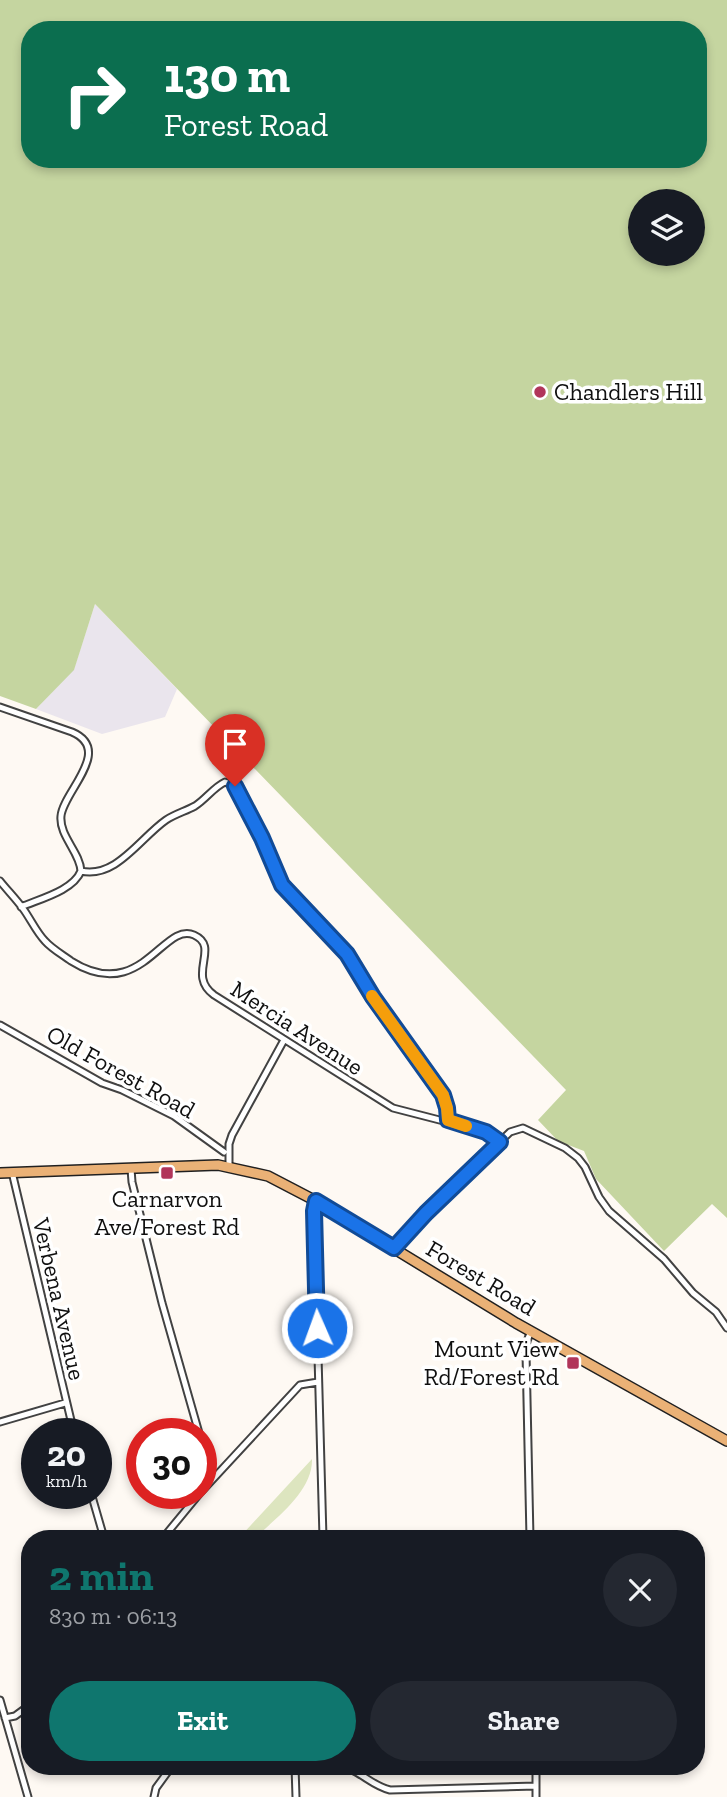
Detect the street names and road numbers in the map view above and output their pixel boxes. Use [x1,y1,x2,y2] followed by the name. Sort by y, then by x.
[226,974,369,1081] street label: Mercia Avenue
[42,1019,201,1124] street label: Old Forest Road
[27,1214,92,1383] street label: Verbena Avenue
[421,1233,541,1322] street label: Forest Road

